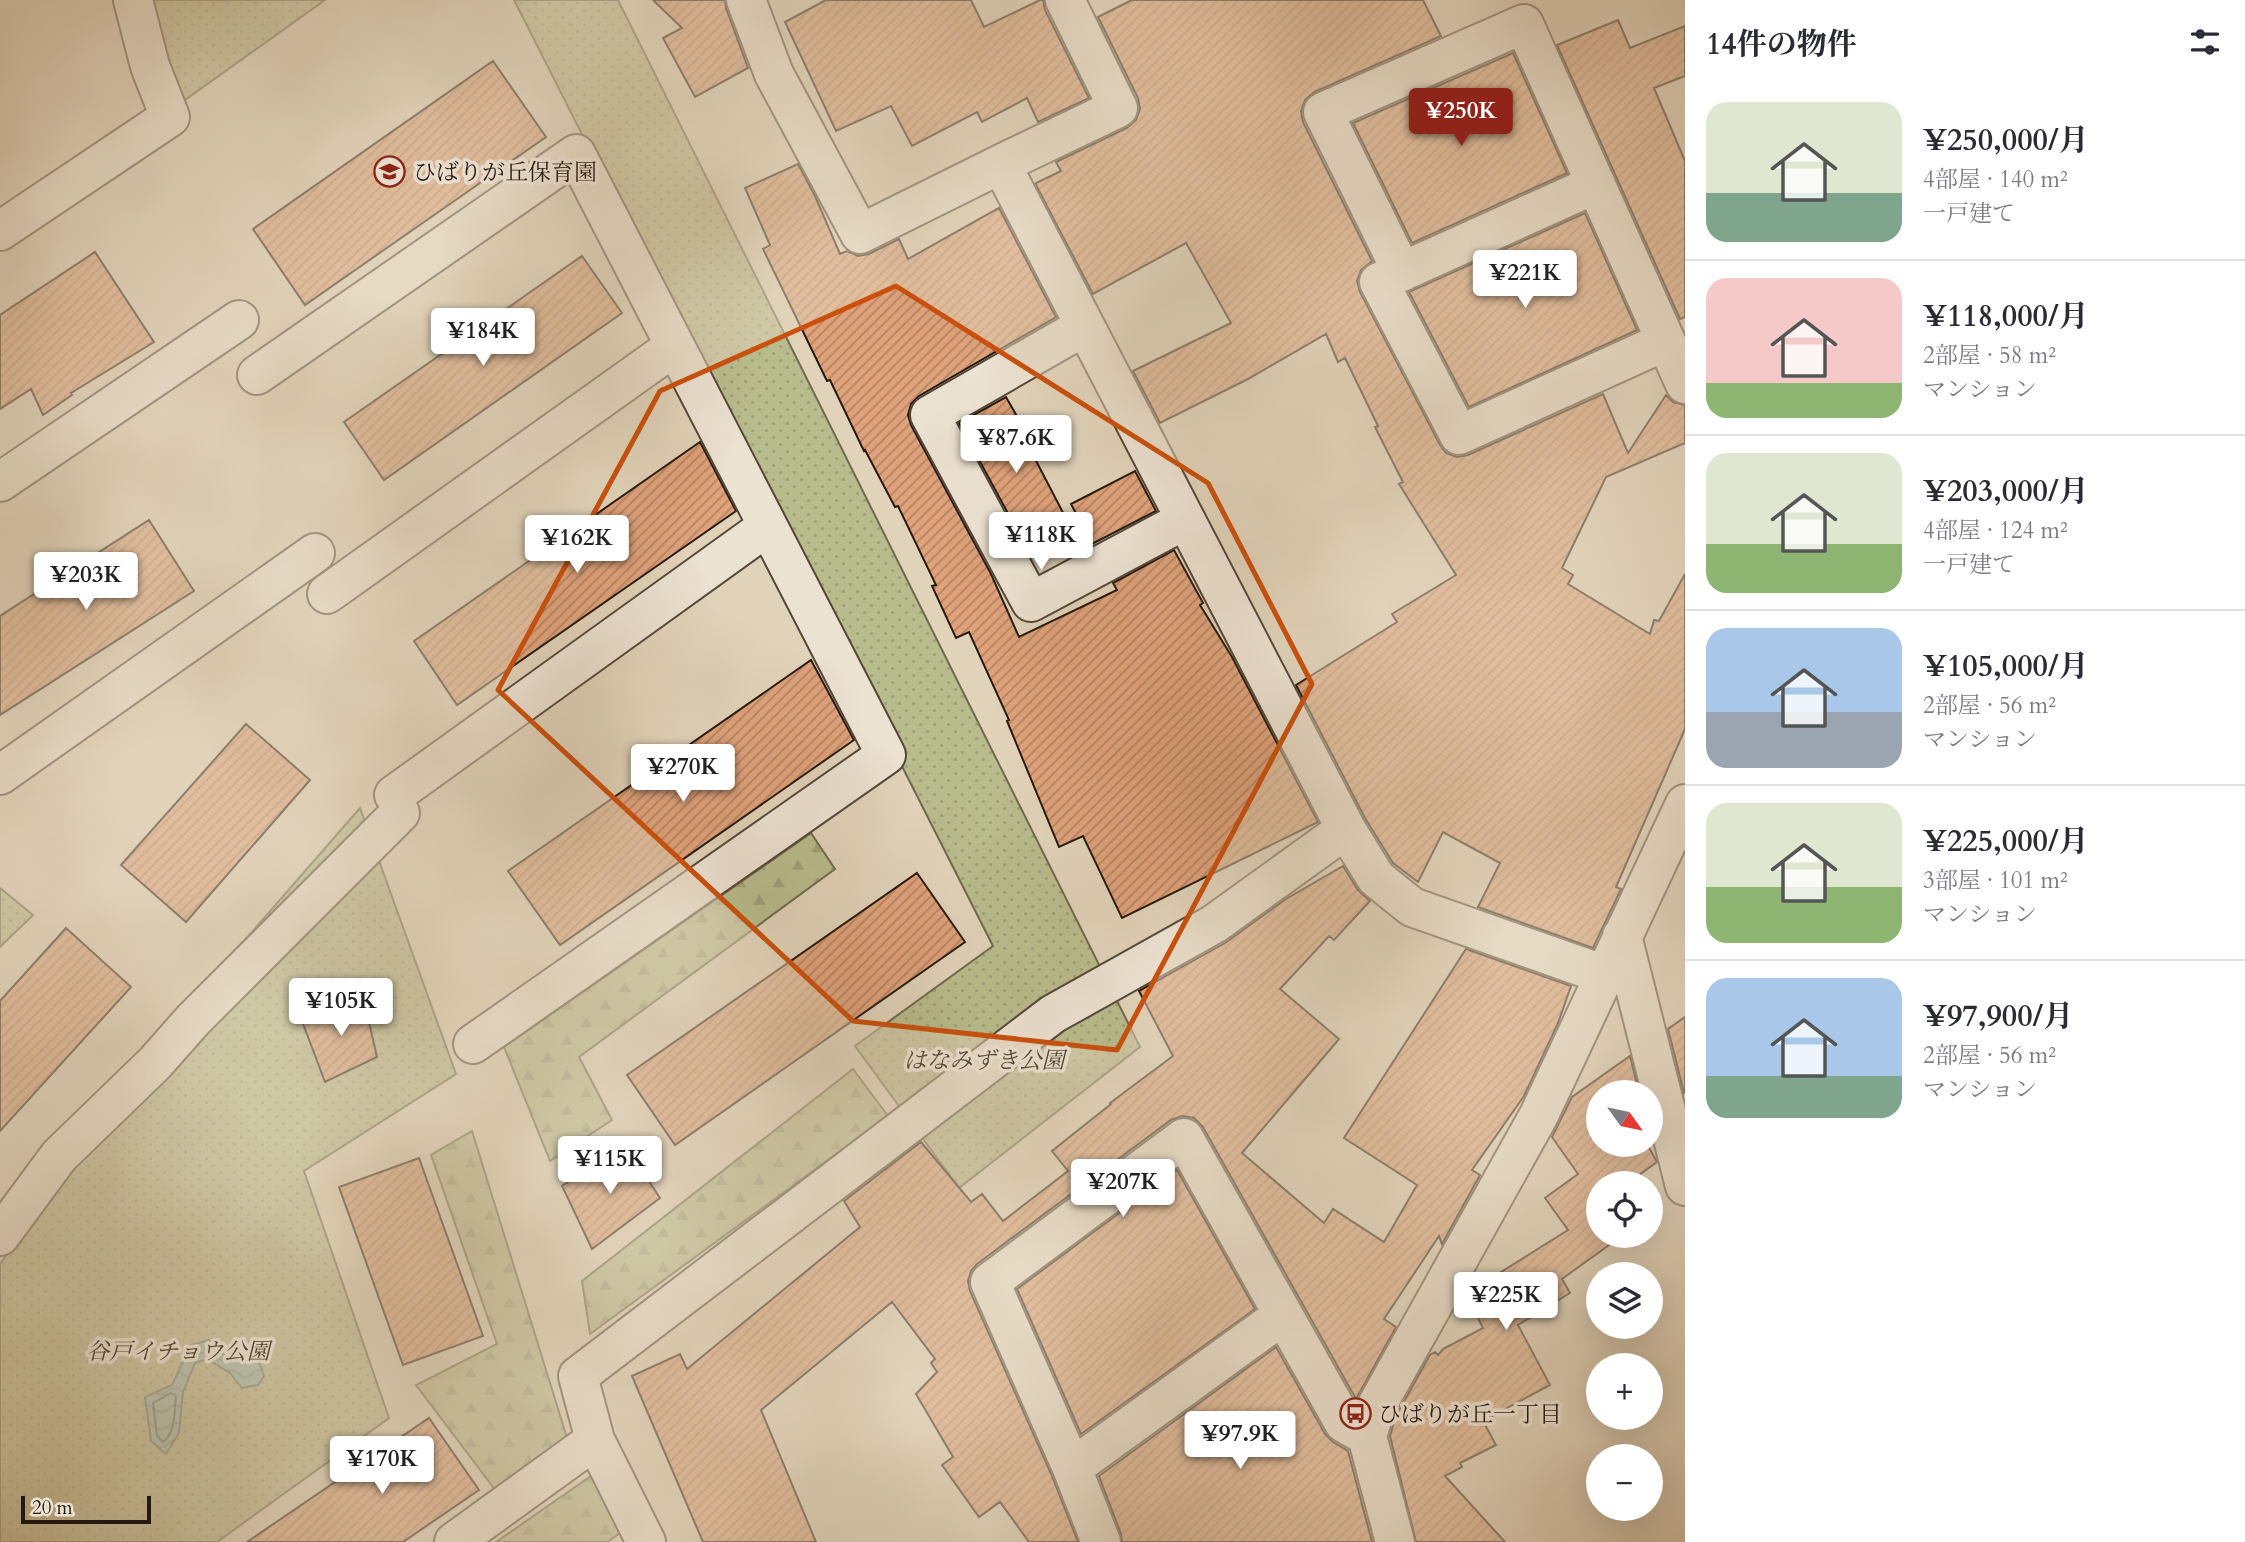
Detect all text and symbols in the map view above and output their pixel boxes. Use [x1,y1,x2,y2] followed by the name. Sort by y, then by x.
[2186,23,2224,61] icon: filters
[1706,24,1857,65] text: 14件の物件
[1412,88,1510,148] pin: ¥250K
[1425,95,1497,126] text: ¥250K
[1923,120,2089,161] text: ¥250,000/月
[1762,130,1846,214] icon: home
[373,155,407,189] school or university icon: ひばりが丘保育園
[413,157,597,188] place label: ひばりが丘保育園
[1923,164,2068,195] text: 4部屋 · 140 m²
[1923,198,2015,229] text: 一戸建て
[1476,250,1574,310] pin: ¥221K
[1489,257,1561,288] text: ¥221K
[1923,296,2089,337] text: ¥118,000/月
[1762,306,1846,390] icon: home
[434,308,532,368] pin: ¥184K
[447,315,519,346] text: ¥184K
[1923,340,2056,371] text: 2部屋 · 58 m²
[1923,374,2037,405] text: マンション
[959,416,1073,475] pin: ¥87.6K
[977,422,1056,453] text: ¥87.6K
[1923,471,2089,512] text: ¥203,000/月
[1762,481,1846,565] icon: home
[992,512,1090,572] pin: ¥118K
[1923,515,2068,546] text: 4部屋 · 124 m²
[528,516,626,575] pin: ¥162K
[1005,519,1077,550] text: ¥118K
[541,522,613,553] text: ¥162K
[1923,549,2015,580] text: 一戸建て
[37,552,135,612] pin: ¥203K
[50,559,122,590] text: ¥203K
[1923,646,2089,687] text: ¥105,000/月
[1762,656,1846,740] icon: home
[1923,690,2056,721] text: 2部屋 · 56 m²
[1923,724,2037,755] text: マンション
[634,744,732,804] pin: ¥270K
[647,751,719,782] text: ¥270K
[1923,821,2089,862] text: ¥225,000/月
[1762,831,1846,915] icon: home
[1923,865,2068,896] text: 3部屋 · 101 m²
[1923,899,2037,930] text: マンション
[292,978,390,1038] pin: ¥105K
[305,985,377,1016] text: ¥105K
[1923,996,2073,1037] text: ¥97,900/月
[1762,1006,1846,1090] icon: home
[1923,1040,2056,1071] text: 2部屋 · 56 m²
[904,1045,1069,1076] park label: はなみずき公園
[1923,1074,2037,1105] text: マンション
[1586,1080,1662,1157] north arrow
[1586,1080,1663,1521] map controls
[561,1136,659,1196] pin: ¥115K
[574,1143,646,1174] text: ¥115K
[1074,1160,1172,1219] pin: ¥207K
[1087,1166,1159,1197] text: ¥207K
[1586,1171,1663,1248] button: locate
[1586,1262,1663,1339] button: layers
[1457,1272,1555,1332] pin: ¥225K
[1470,1279,1542,1310] text: ¥225K
[86,1336,274,1367] park label: 谷戸イチョウ公園
[1586,1353,1663,1430] button: +
[1338,1397,1372,1431] bus stop icon: ひばりが丘一丁目
[1378,1399,1562,1430] place label: ひばりが丘一丁目
[1183,1412,1297,1471] pin: ¥97.9K
[1201,1418,1280,1449] text: ¥97.9K
[333,1436,431,1496] pin: ¥170K
[346,1443,418,1474] text: ¥170K
[1586,1444,1663,1521] button: −
[21,1493,150,1525] scale bar
[32,1495,73,1521] text: 20 m

